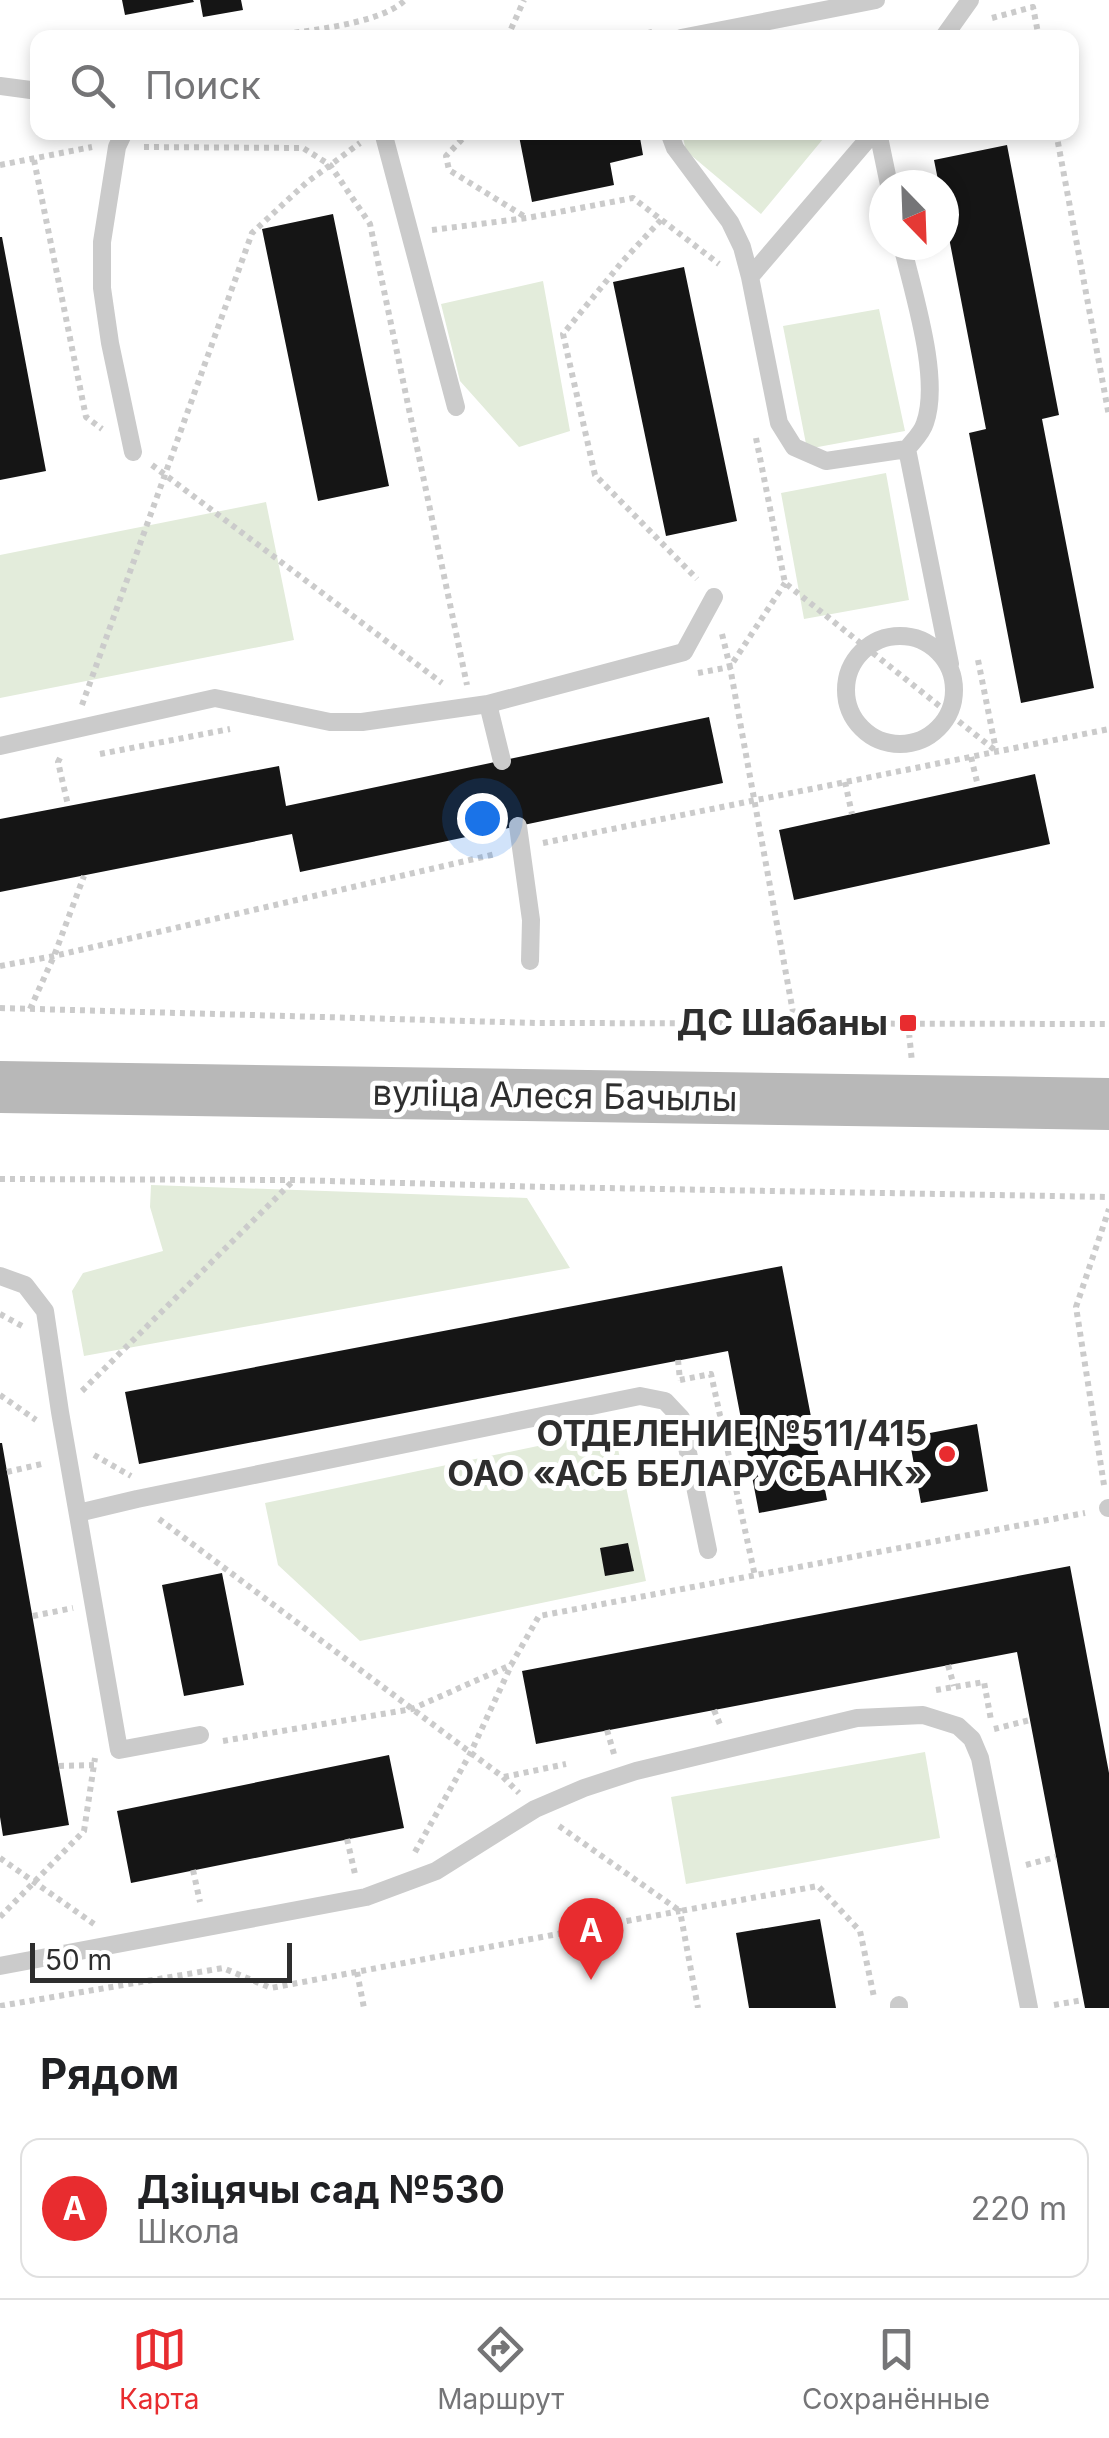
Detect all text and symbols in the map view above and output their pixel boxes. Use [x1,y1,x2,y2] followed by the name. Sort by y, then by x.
[30,30,1079,140] search box
[65,58,120,113] icon: search
[145,62,261,108] text: Поиск
[869,170,959,260] north arrow
[457,793,508,844] your location
[677,1001,888,1043] place label: ДС Шабаны
[897,1012,919,1034] marker: ДС Шабаны
[372,1071,738,1119] street label: вуліца Алеся Бачылы
[447,1412,927,1494] place label: ОТДЕЛЕНИЕ №511/415 ОАО «АСБ БЕЛАРУСБАНК»
[936,1443,958,1465] marker: ОТДЕЛЕНИЕ №511/415 ОАО «АСБ БЕЛАРУСБАНК»
[558,1898,624,1980] pin: A
[30,1938,292,1982] scale bar
[45,1943,112,1977] text: 50 m
[40,2048,179,2099] text: Рядом
[137,2166,505,2212] text: Дзіцячы сад №530
[63,2189,86,2228] text: A
[971,2189,1067,2228] text: 220 m
[137,2212,240,2251] text: Школа
[119,2322,199,2416] tab: Карта
[437,2322,564,2416] tab: Маршрут
[802,2322,990,2416] tab: Сохранённые

